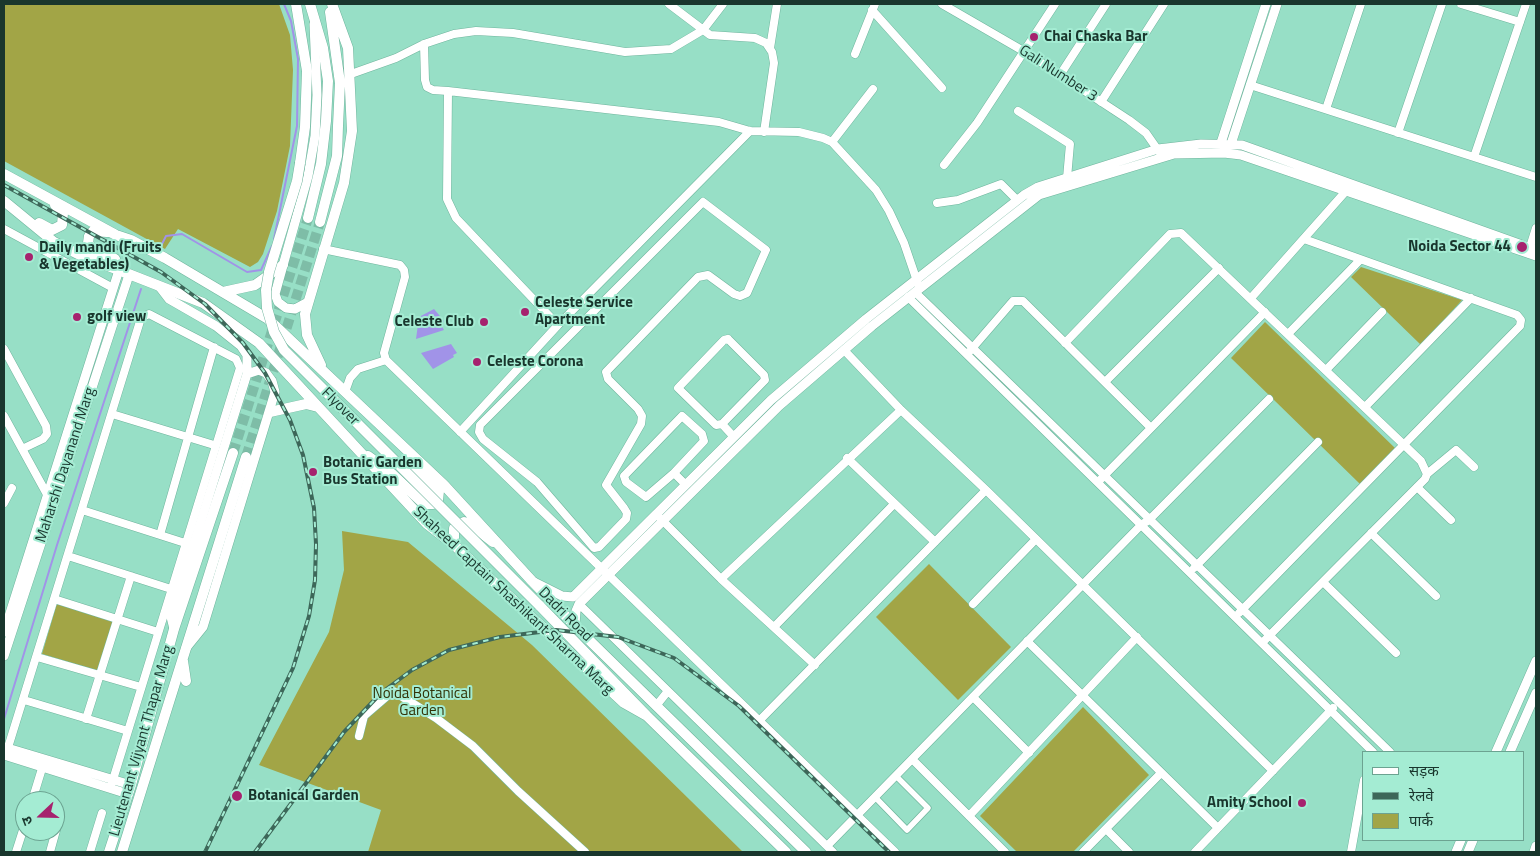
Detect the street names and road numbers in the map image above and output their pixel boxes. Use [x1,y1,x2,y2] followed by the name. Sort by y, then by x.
[1015,42,1101,106] street label: Gali Number 3
[317,384,363,430] street label: Flyover
[32,385,100,545] street label: Maharshi Dayanand Marg
[409,503,617,699] street label: Shaheed Captain Shashikant Sharma Marg
[534,584,596,646] street label: Dadri Road
[106,643,178,839] street label: Lieutenant Vijyant Thapar Marg

